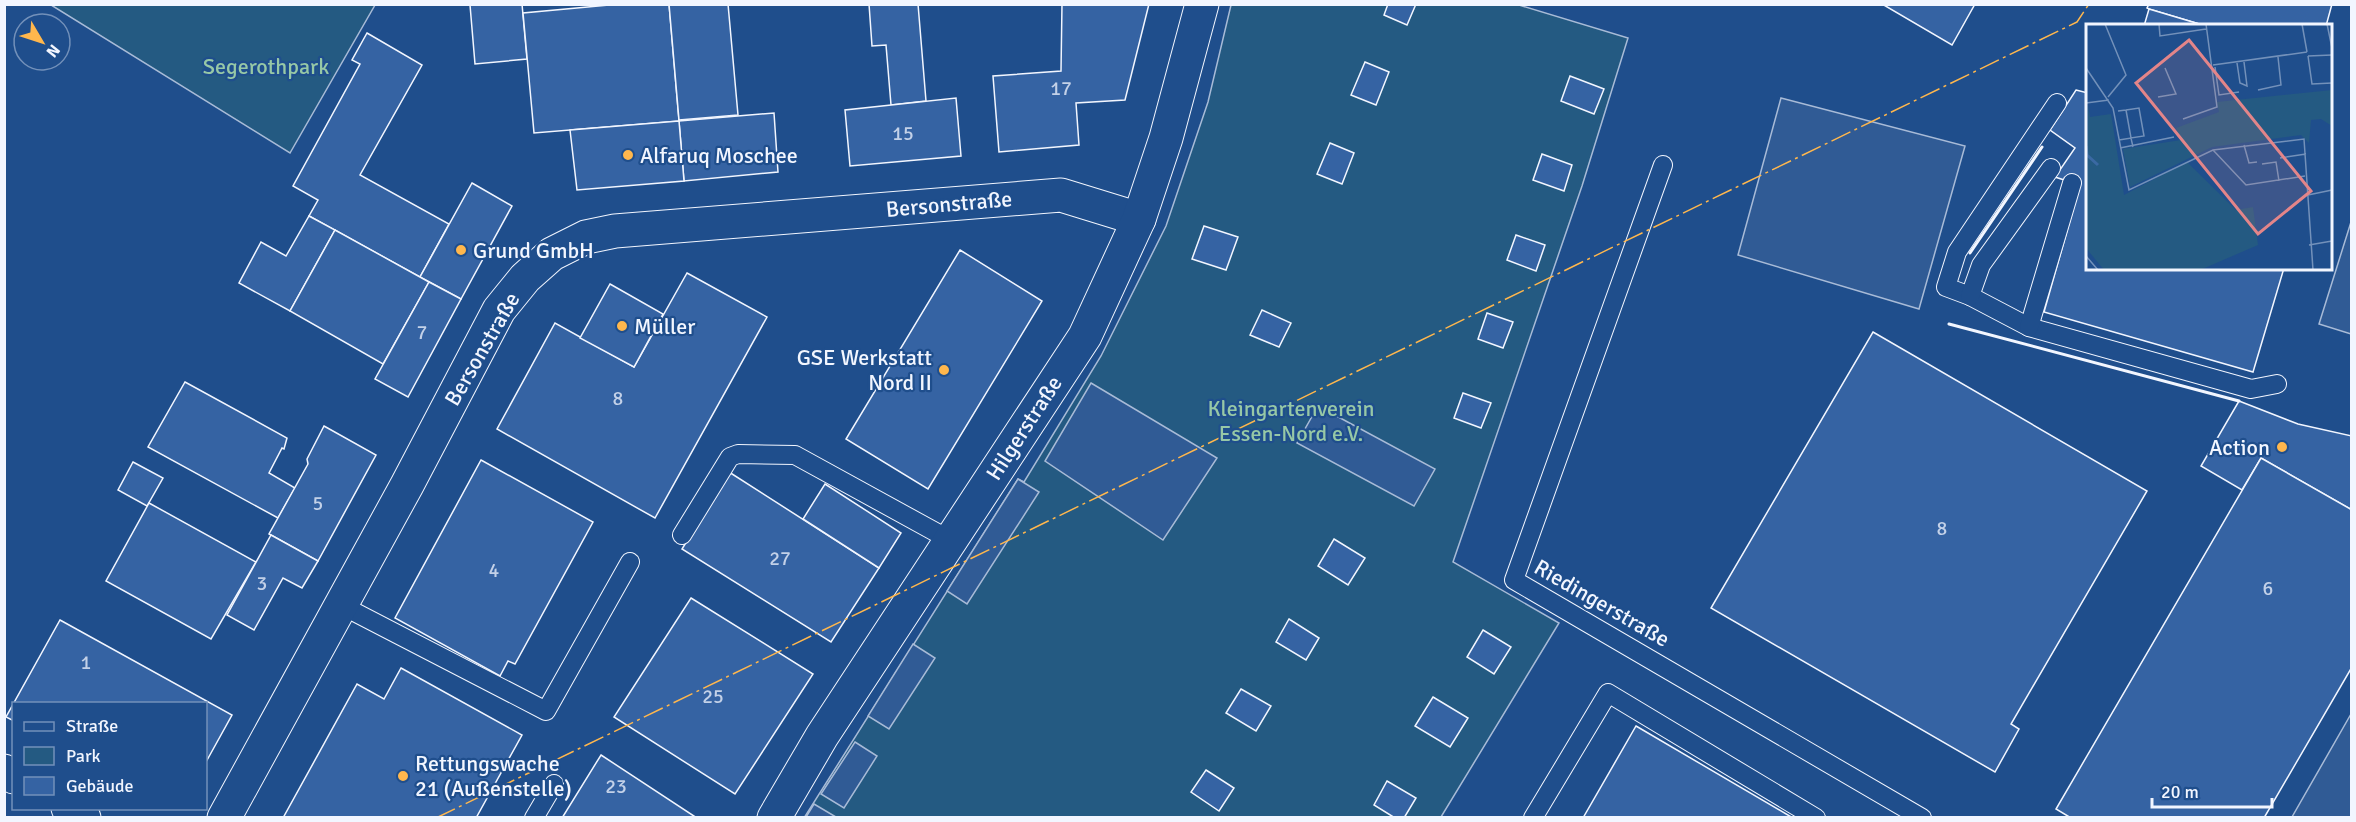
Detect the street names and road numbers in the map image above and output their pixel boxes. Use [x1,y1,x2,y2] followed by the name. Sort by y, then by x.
[885,185,1013,223] street label: Bersonstraße
[439,287,525,411] street label: Bersonstraße
[980,371,1068,485] street label: Hilgerstraße
[1530,553,1674,653] street label: Riedingerstraße

